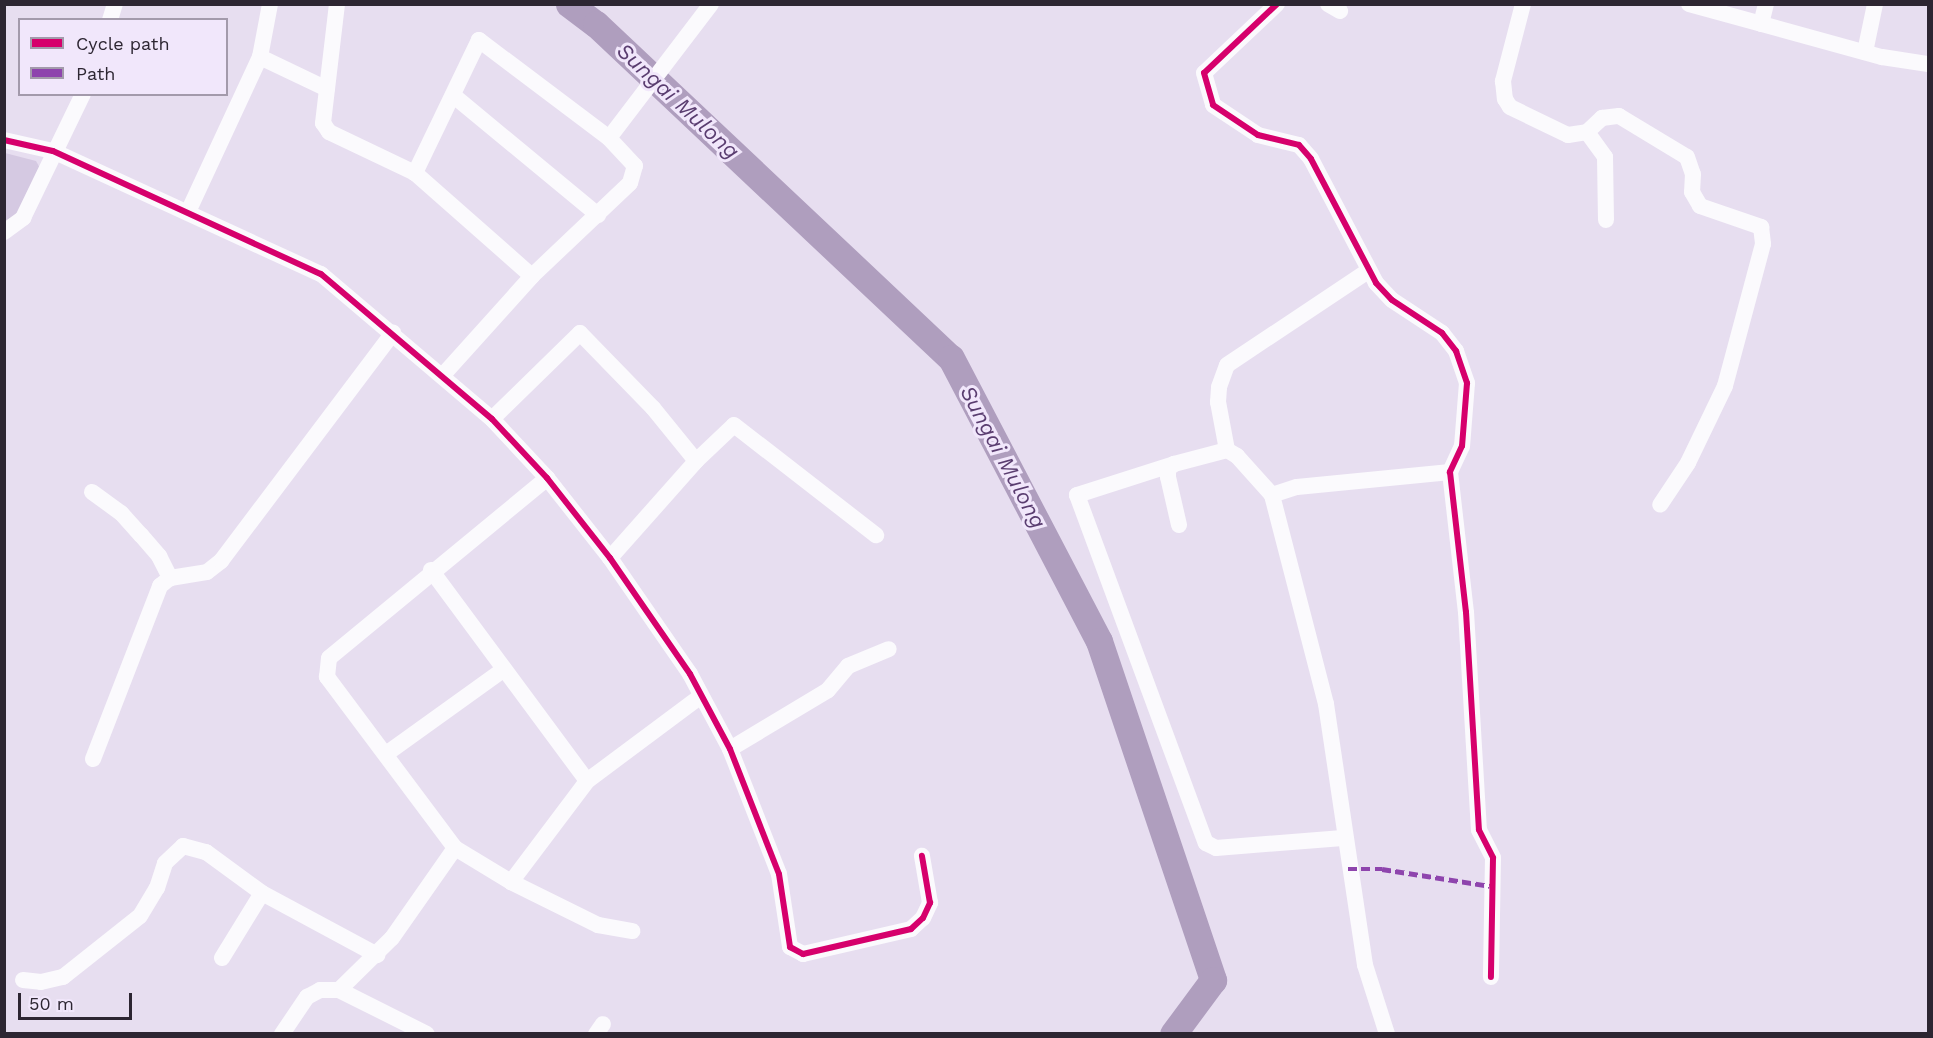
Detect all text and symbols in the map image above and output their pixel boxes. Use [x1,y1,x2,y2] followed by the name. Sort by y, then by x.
[18,18,228,96] legend
[76,33,170,54] text: Cycle path
[611,37,745,165] water label: Sungai Mulong
[76,63,116,84] text: Path
[954,381,1052,533] water label: Sungai Mulong
[21,981,135,1019] scale bar
[29,993,74,1014] text: 50 m

